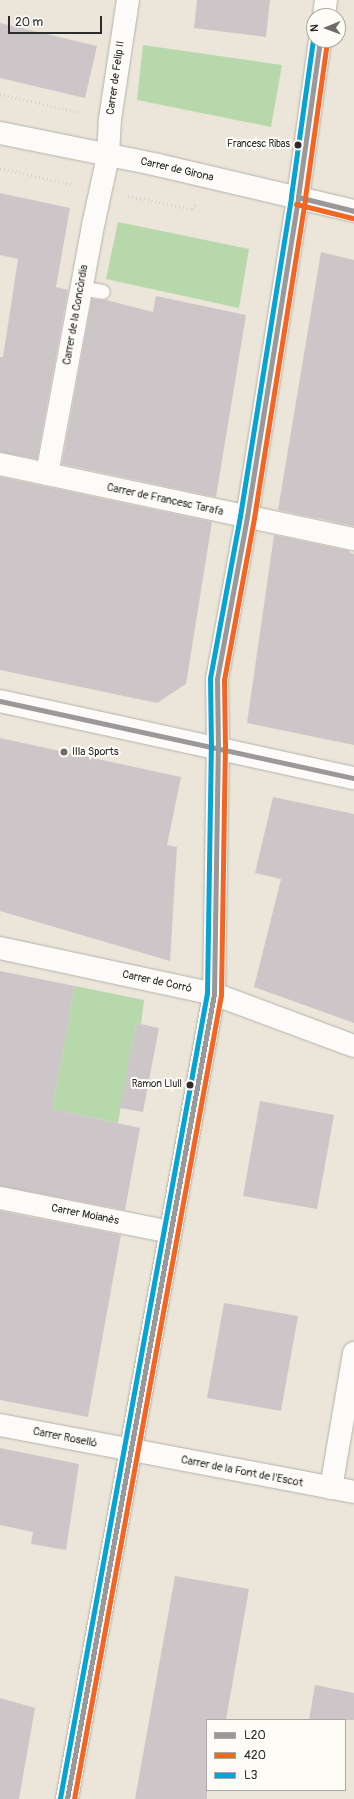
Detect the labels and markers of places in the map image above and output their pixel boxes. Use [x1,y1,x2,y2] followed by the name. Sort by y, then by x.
[227,139,290,151] place label: Francesc Ribas
[293,140,303,150] marker: Francesc Ribas
[72,745,119,759] place label: Illa Sports
[59,747,69,757] marker: Illa Sports
[132,1079,182,1091] place label: Ramon Llull
[185,1080,195,1090] marker: Ramon Llull

